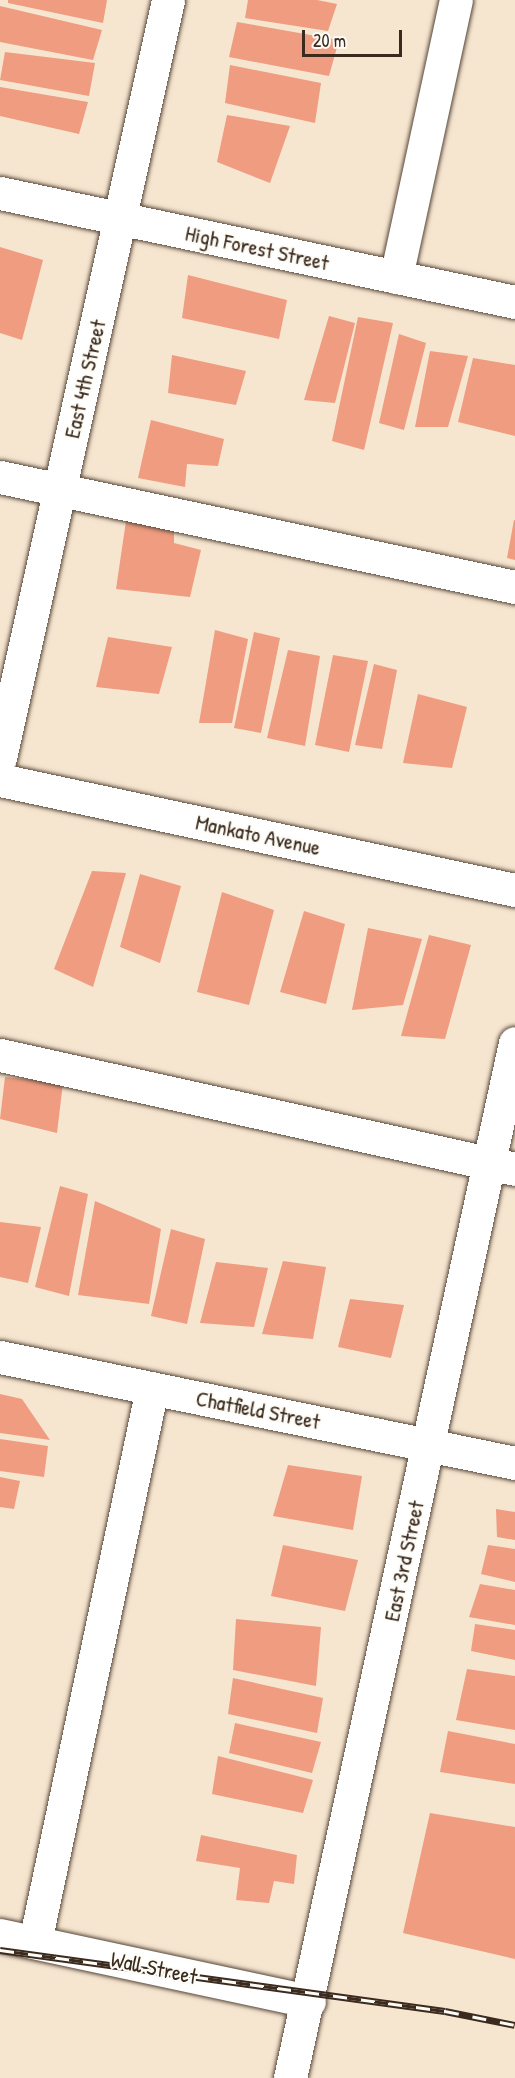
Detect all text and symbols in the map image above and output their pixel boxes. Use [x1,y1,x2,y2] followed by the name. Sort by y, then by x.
[305,18,406,56] scale bar
[313,28,346,53] text: 20 m
[183,220,331,276] street label: High Forest Street
[59,317,111,441] street label: East 4th Street
[193,809,323,861] street label: Mankato Avenue
[194,1385,322,1435] street label: Chatfield Street
[378,1498,430,1624] street label: East 3rd Street
[108,1946,200,1990] street label: Wall Street

